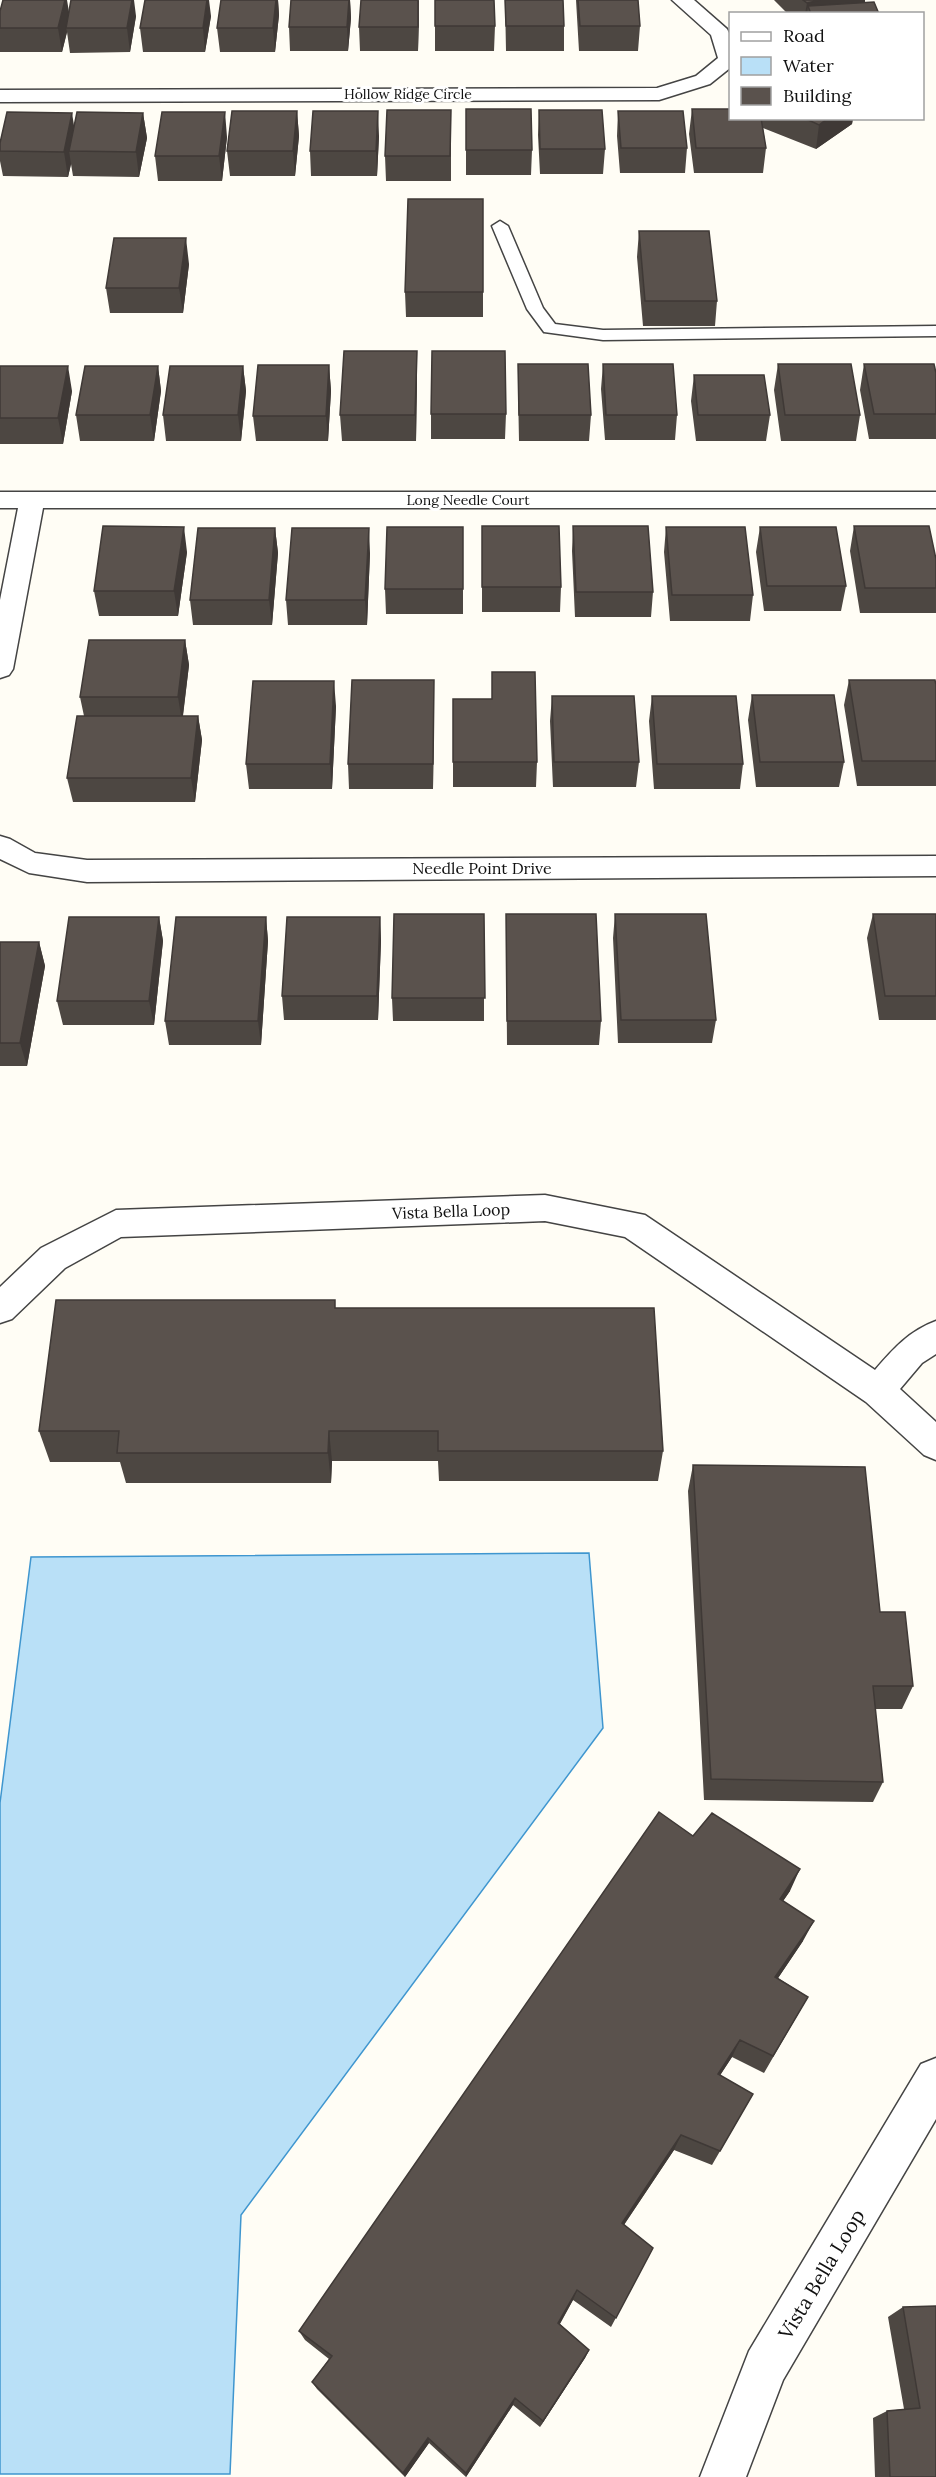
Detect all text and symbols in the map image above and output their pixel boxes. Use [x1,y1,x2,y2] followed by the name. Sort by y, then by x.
[729,12,924,120] legend
[783,24,825,47] text: Road
[783,54,834,77] text: Water
[783,84,853,107] text: Building
[344,85,472,103] street label: Hollow Ridge Circle
[406,491,530,509] street label: Long Needle Court
[412,858,552,878] street label: Needle Point Drive
[391,1199,510,1223] street label: Vista Bella Loop
[772,2204,870,2345] street label: Vista Bella Loop

